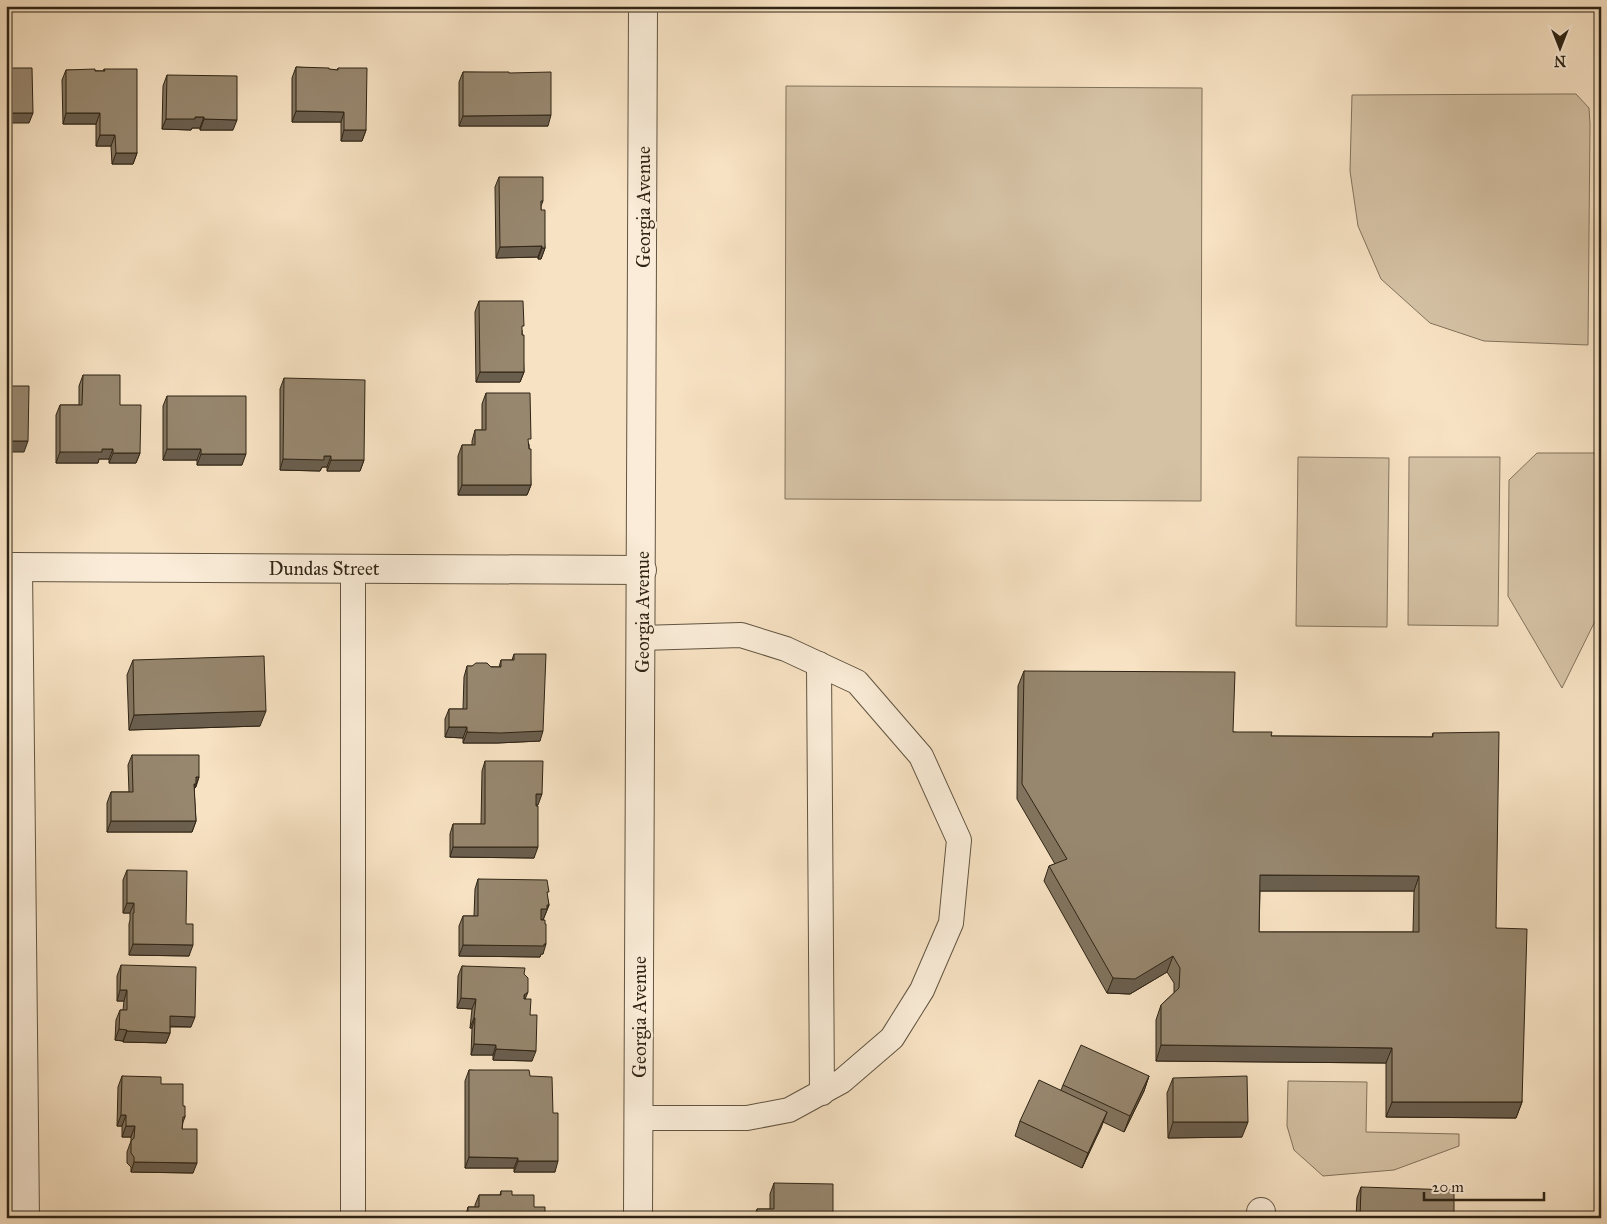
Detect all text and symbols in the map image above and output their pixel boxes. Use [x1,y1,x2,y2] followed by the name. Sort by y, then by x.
[1534,22,1584,72] north arrow
[1554,52,1566,69] text: N
[632,146,656,268] street label: Georgia Avenue
[631,551,655,673] street label: Georgia Avenue
[268,557,380,580] street label: Dundas Street
[628,956,652,1078] street label: Georgia Avenue
[1424,1169,1544,1201] scale bar
[1432,1178,1464,1196] text: 20 m

